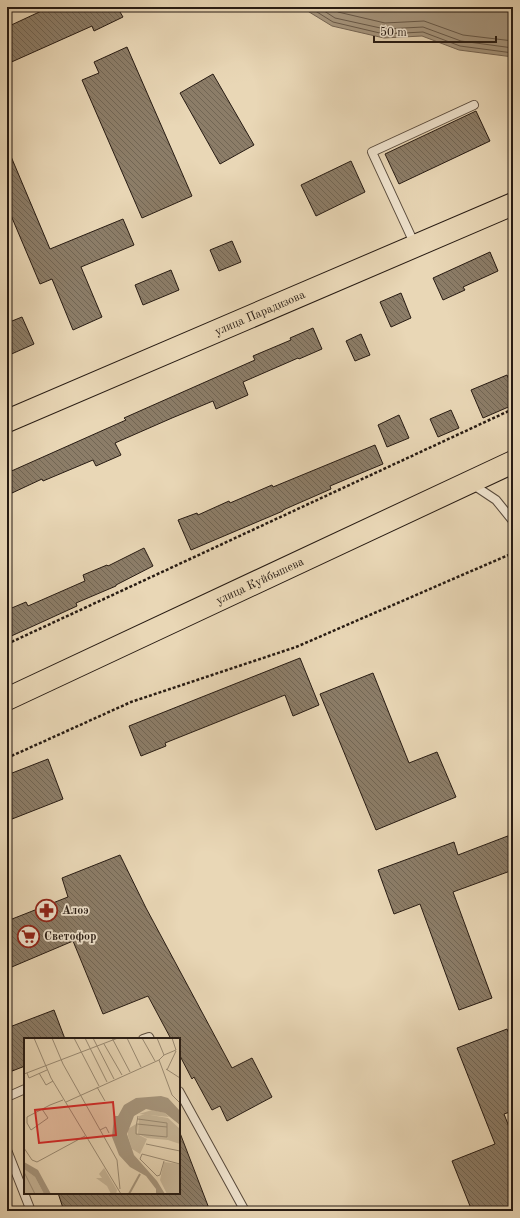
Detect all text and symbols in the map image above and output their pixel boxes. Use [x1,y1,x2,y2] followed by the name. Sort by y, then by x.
[374,18,496,44] scale bar
[380,26,407,39] text: 50 m
[213,289,307,338] street label: улица Парадизова
[214,556,306,607] street label: улица Куйбышева
[33,897,59,923] pharmacy icon: Алоэ
[62,905,89,917] place label: Алоэ
[15,923,41,949] supermarket icon: Светофор
[44,931,97,943] place label: Светофор
[24,1038,180,1194] inset map

